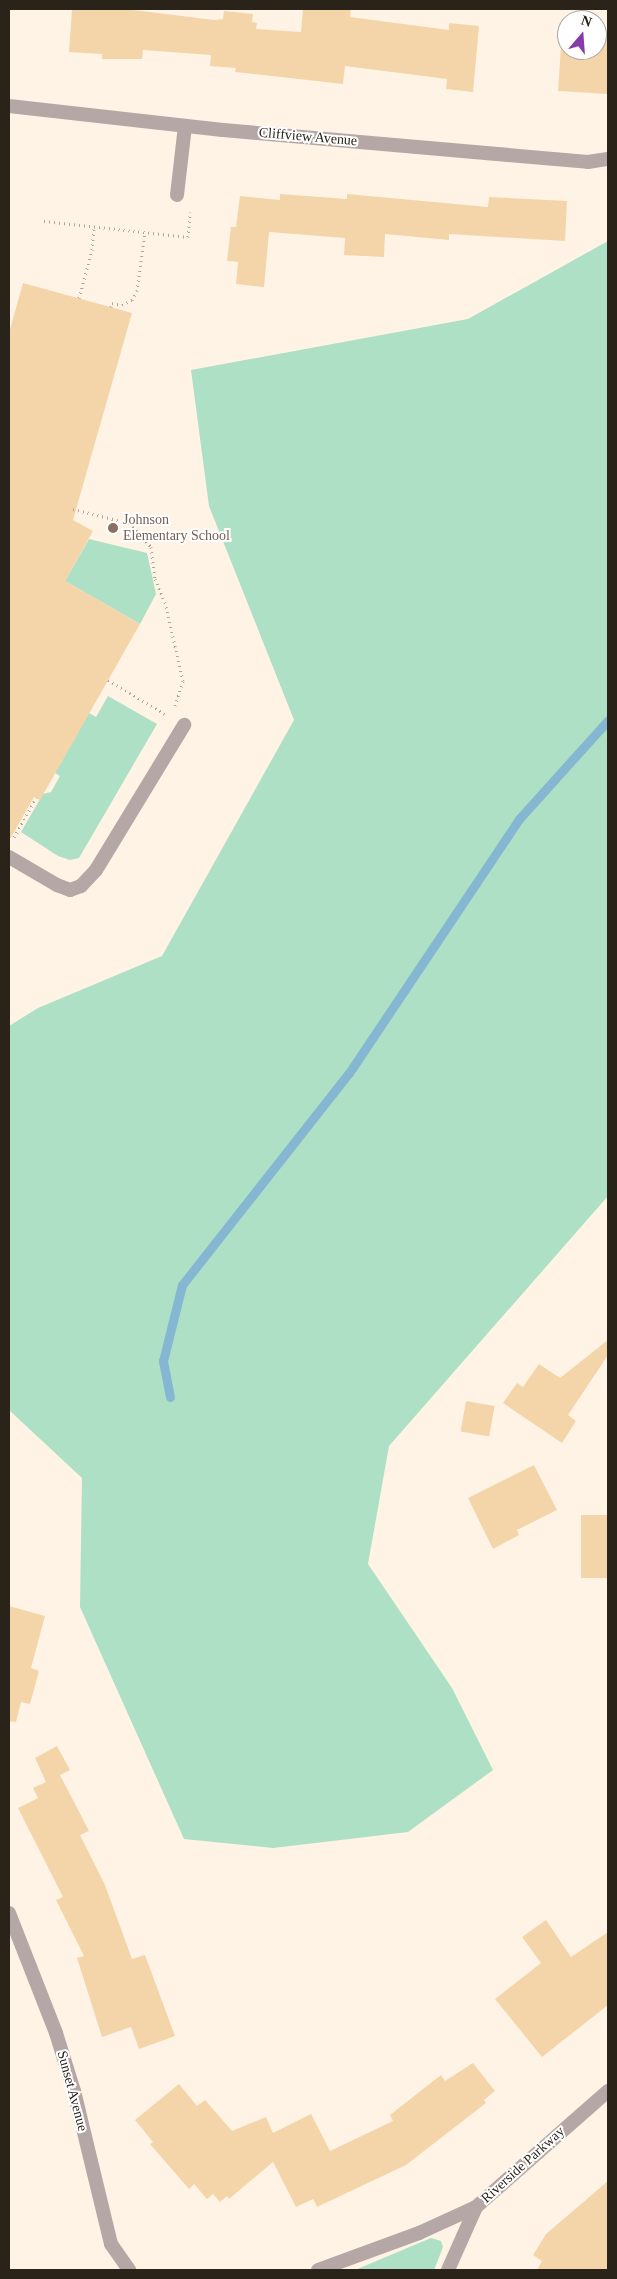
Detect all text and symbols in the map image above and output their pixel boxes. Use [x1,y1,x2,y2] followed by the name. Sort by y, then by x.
[557,10,607,60] north arrow
[579,13,594,30] text: N
[258,124,358,150] street label: Cliffview Avenue
[123,512,230,544] place label: Johnson Elementary School
[107,522,119,534] marker: Johnson Elementary School
[53,2049,91,2133] street label: Sunset Avenue
[478,2123,568,2207] street label: Riverside Parkway

